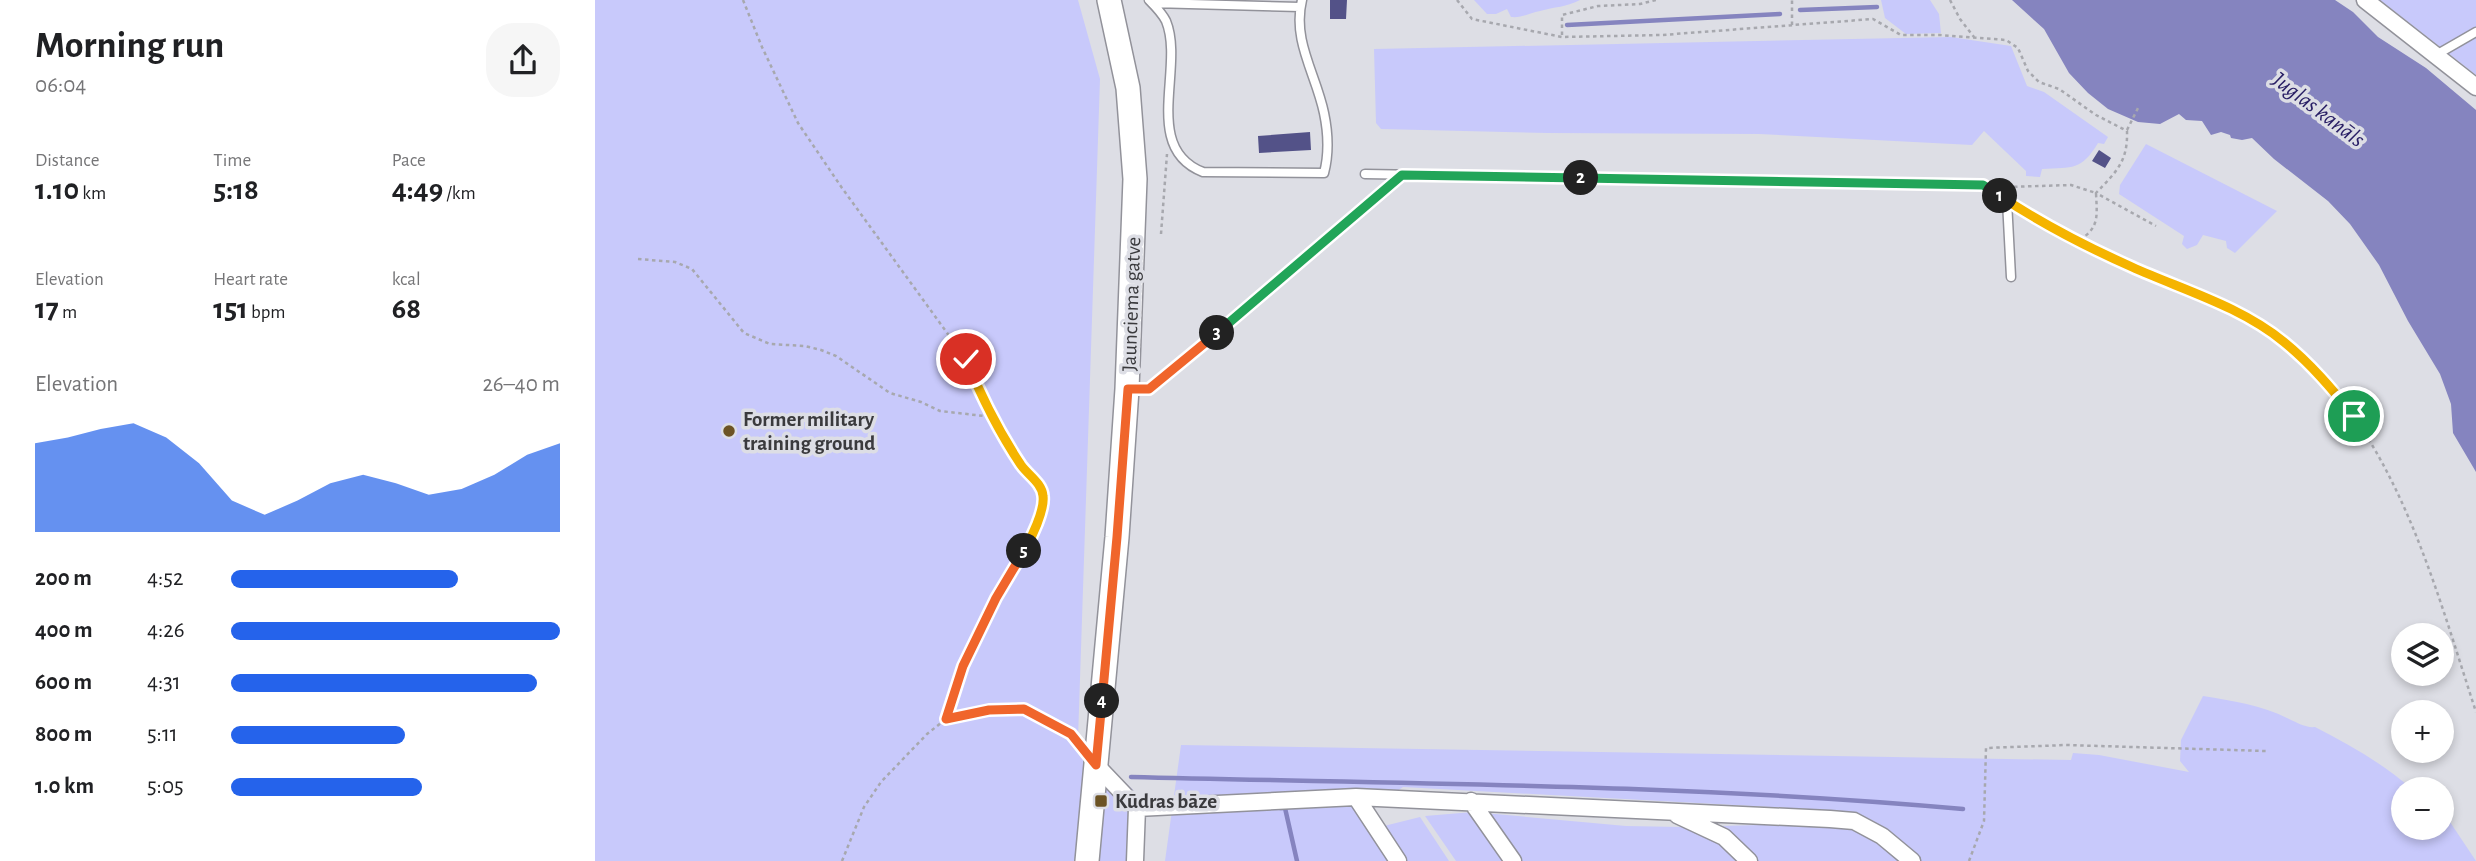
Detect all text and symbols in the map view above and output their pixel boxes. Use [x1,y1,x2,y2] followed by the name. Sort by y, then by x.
[486,23,560,97] button: share
[35,27,224,65] text: Morning run
[2267,68,2368,152] water label: Juglas kanāls
[35,74,86,97] text: 06:04
[35,151,99,170] text: Distance
[213,151,251,170] text: Time
[392,151,426,170] text: Pace
[1563,160,1599,196] pin: 2
[1576,168,1585,187] text: 2
[35,175,79,205] text: 1.10
[213,175,259,205] text: 5:18
[392,175,443,205] text: 4:49
[1983,178,2017,214] pin: 1
[79,184,106,203] text: km
[443,184,476,203] text: /km
[1996,186,2003,205] text: 1
[1119,236,1144,372] street label: Jaunciema gatve
[35,270,104,289] text: Elevation
[213,270,288,289] text: Heart rate
[392,270,421,289] text: kcal
[35,294,59,324] text: 17
[213,294,248,324] text: 151
[392,294,421,324] text: 68
[59,303,77,322] text: m
[248,303,285,322] text: bpm
[1199,316,1235,350] pin: 3
[1212,323,1221,342] text: 3
[936,329,996,389] pin
[947,340,985,378] icon: check
[35,373,118,396] text: Elevation
[482,373,560,396] text: 26–40 m
[2324,386,2384,446] pin
[2335,397,2373,435] icon: arrive
[743,409,875,454] place label: Former military training ground
[721,423,737,439] marker: Former military training ground
[1007,534,1041,568] pin: 5
[1019,541,1028,560] text: 5
[35,567,92,590] text: 200 m
[147,567,183,590] text: 4:52
[35,619,93,642] text: 400 m
[147,619,185,642] text: 4:26
[2391,623,2454,840] map controls
[2391,623,2454,686] button: layers
[35,671,92,694] text: 600 m
[147,671,181,694] text: 4:31
[1085,684,1119,718] pin: 4
[1097,691,1106,710] text: 4
[2391,700,2454,763] button: +
[35,723,92,746] text: 800 m
[147,723,178,746] text: 5:11
[35,775,94,798] text: 1.0 km
[147,775,184,798] text: 5:05
[2391,777,2454,840] button: −
[1115,791,1217,812] place label: Kūdras bāze
[1093,793,1109,809] marker: Kūdras bāze

